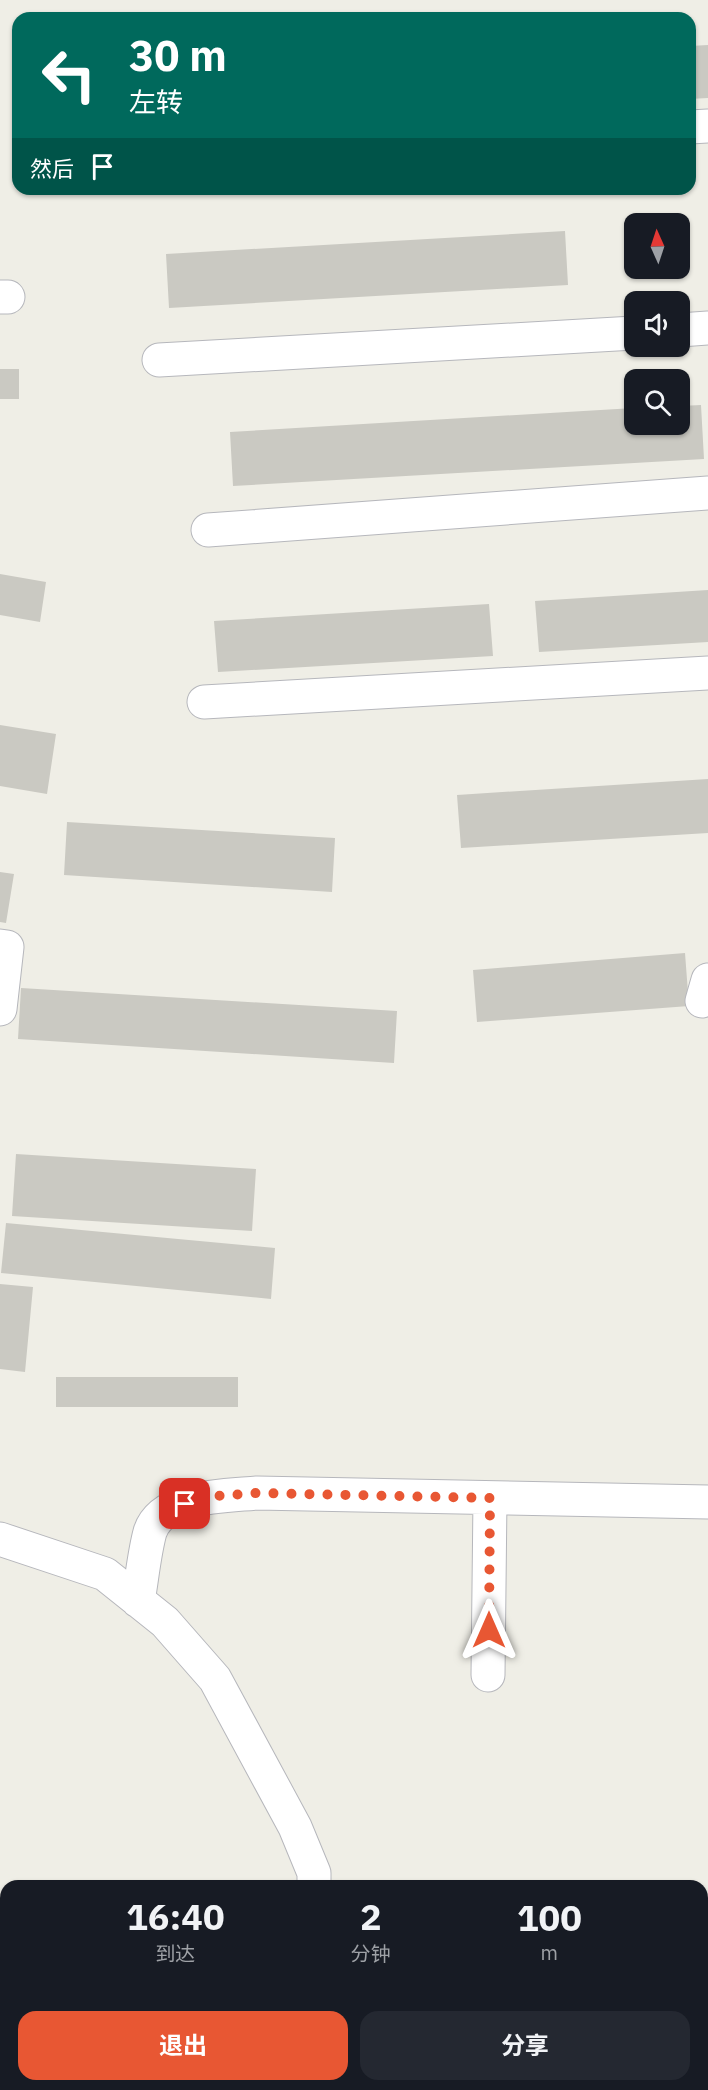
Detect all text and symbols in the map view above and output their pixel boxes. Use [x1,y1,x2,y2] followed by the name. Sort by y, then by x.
[129,28,227,83] text: 30 m
[30,36,108,114] icon: left
[129,84,183,119] text: 左转
[86,150,119,183] icon: arrive
[30,154,74,183] text: 然后
[624,213,690,279] north arrow
[624,213,690,435] map controls
[624,291,690,357] button: sound
[624,369,690,435] button: search
[159,1478,210,1529] pin
[168,1487,201,1520] icon: arrive
[457,1598,521,1662] position arrow
[126,1893,225,1940] text: 16:40
[360,1893,382,1940] text: 2
[517,1894,582,1941] text: 100
[541,1939,558,1966] text: m
[155,1940,195,1967] text: 到达
[351,1940,391,1967] text: 分钟
[18,2011,348,2080] button: 退出
[360,2011,690,2080] button: 分享

